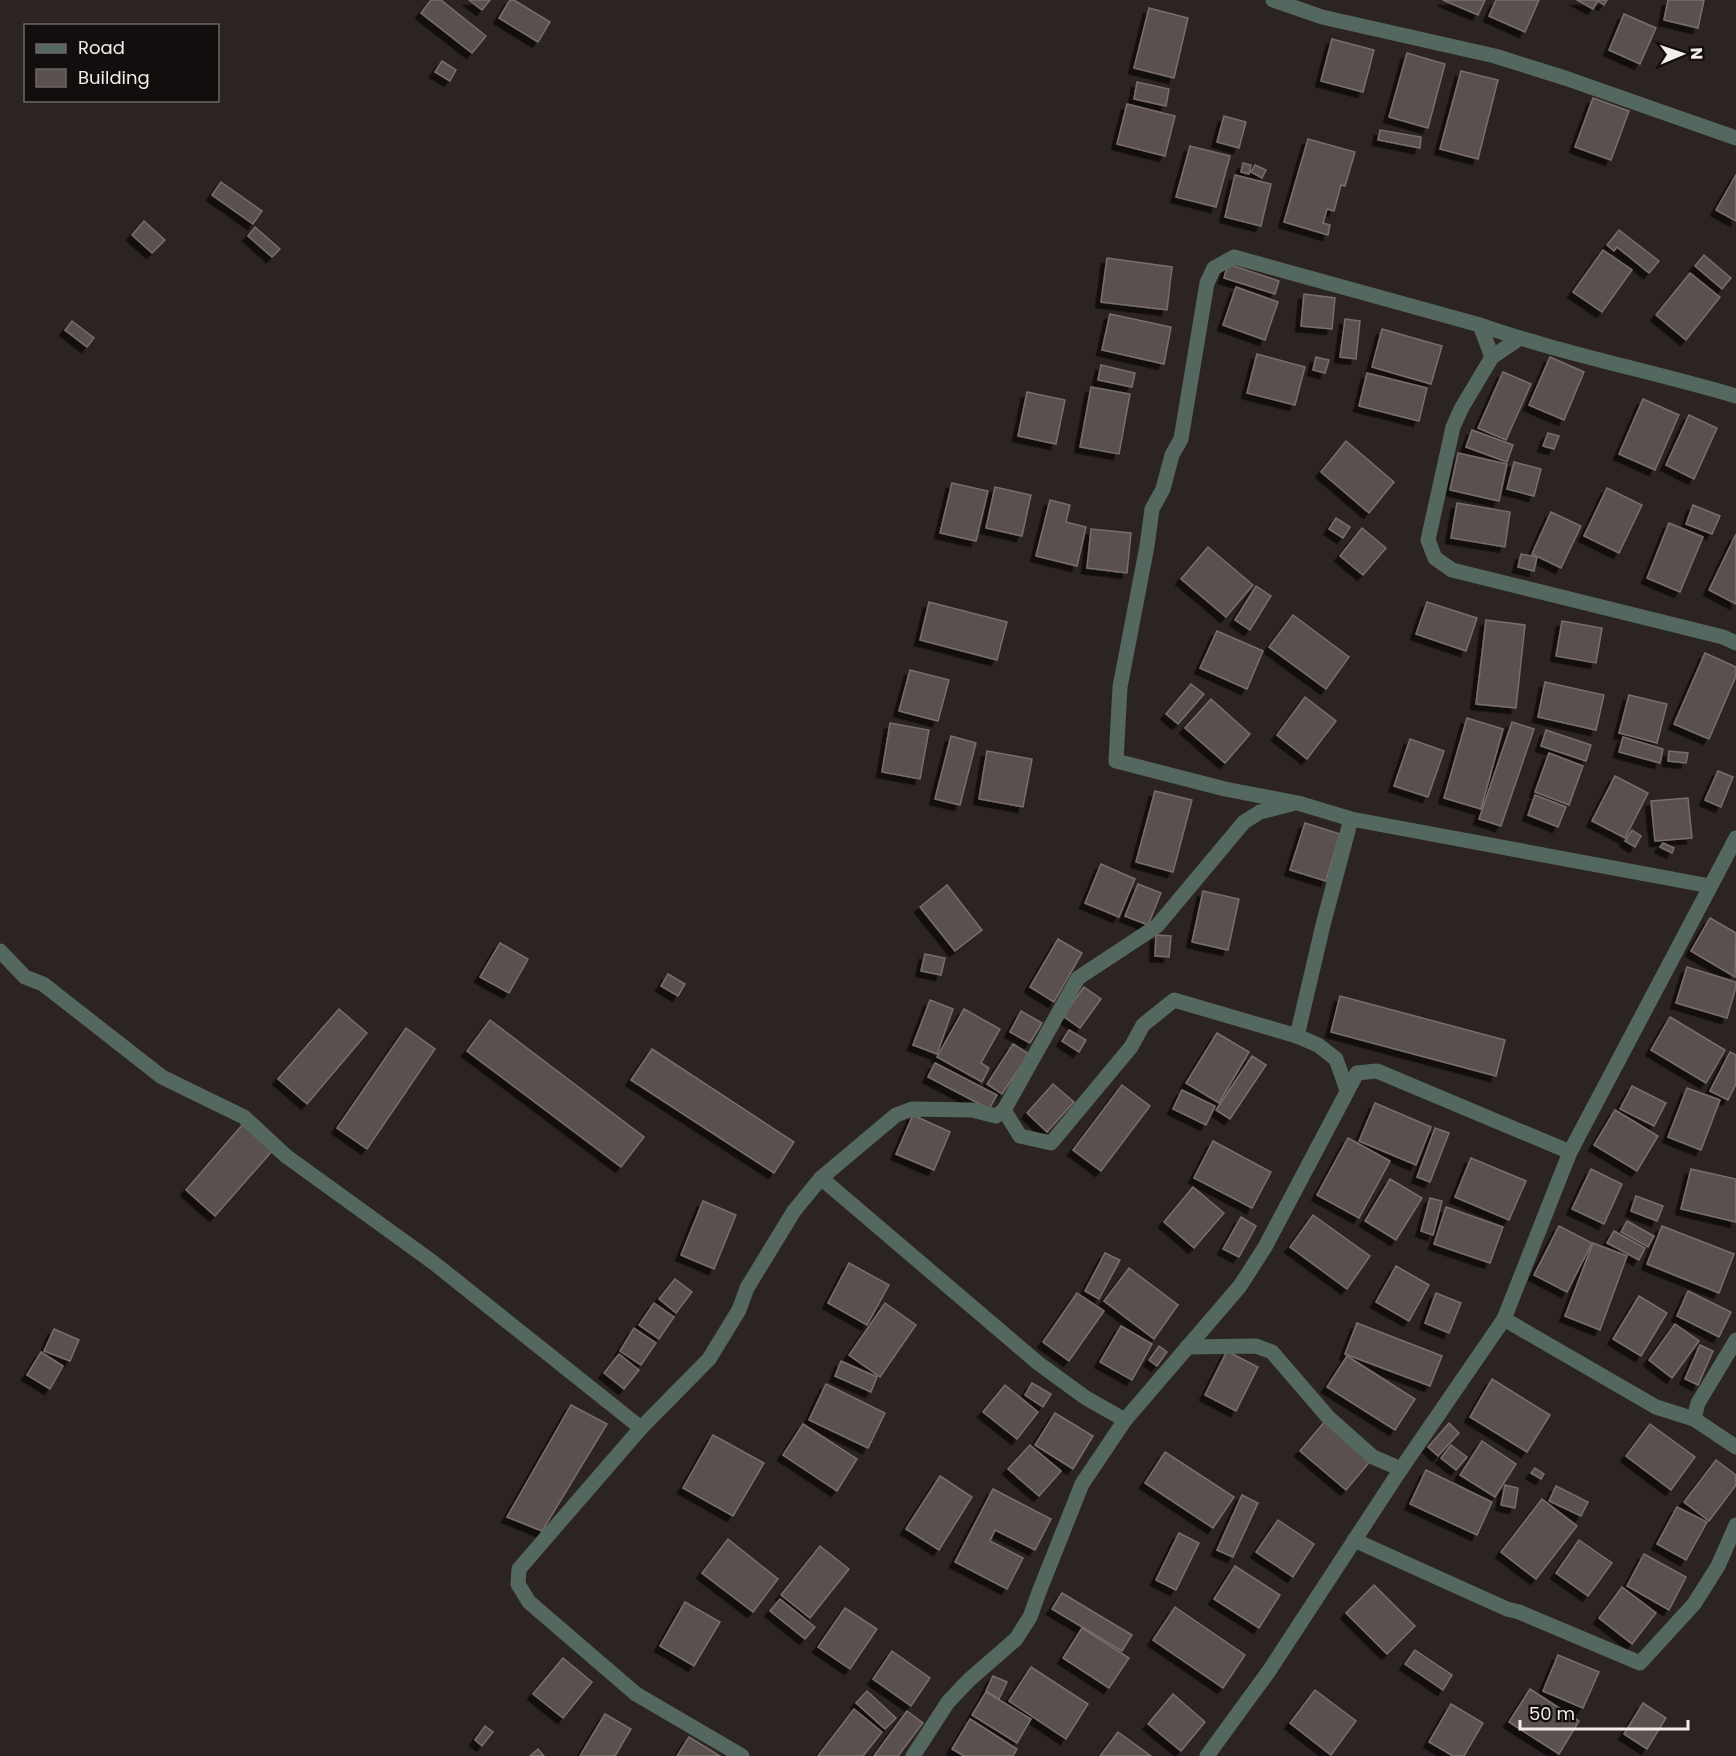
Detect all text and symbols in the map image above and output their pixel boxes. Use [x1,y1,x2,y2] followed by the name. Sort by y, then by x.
[24,24,219,102] legend
[1652,24,1712,84] north arrow
[78,35,125,60] text: Road
[1685,47,1708,60] text: N
[78,65,150,90] text: Building
[1520,1693,1688,1731] scale bar
[1529,1701,1575,1726] text: 50 m

